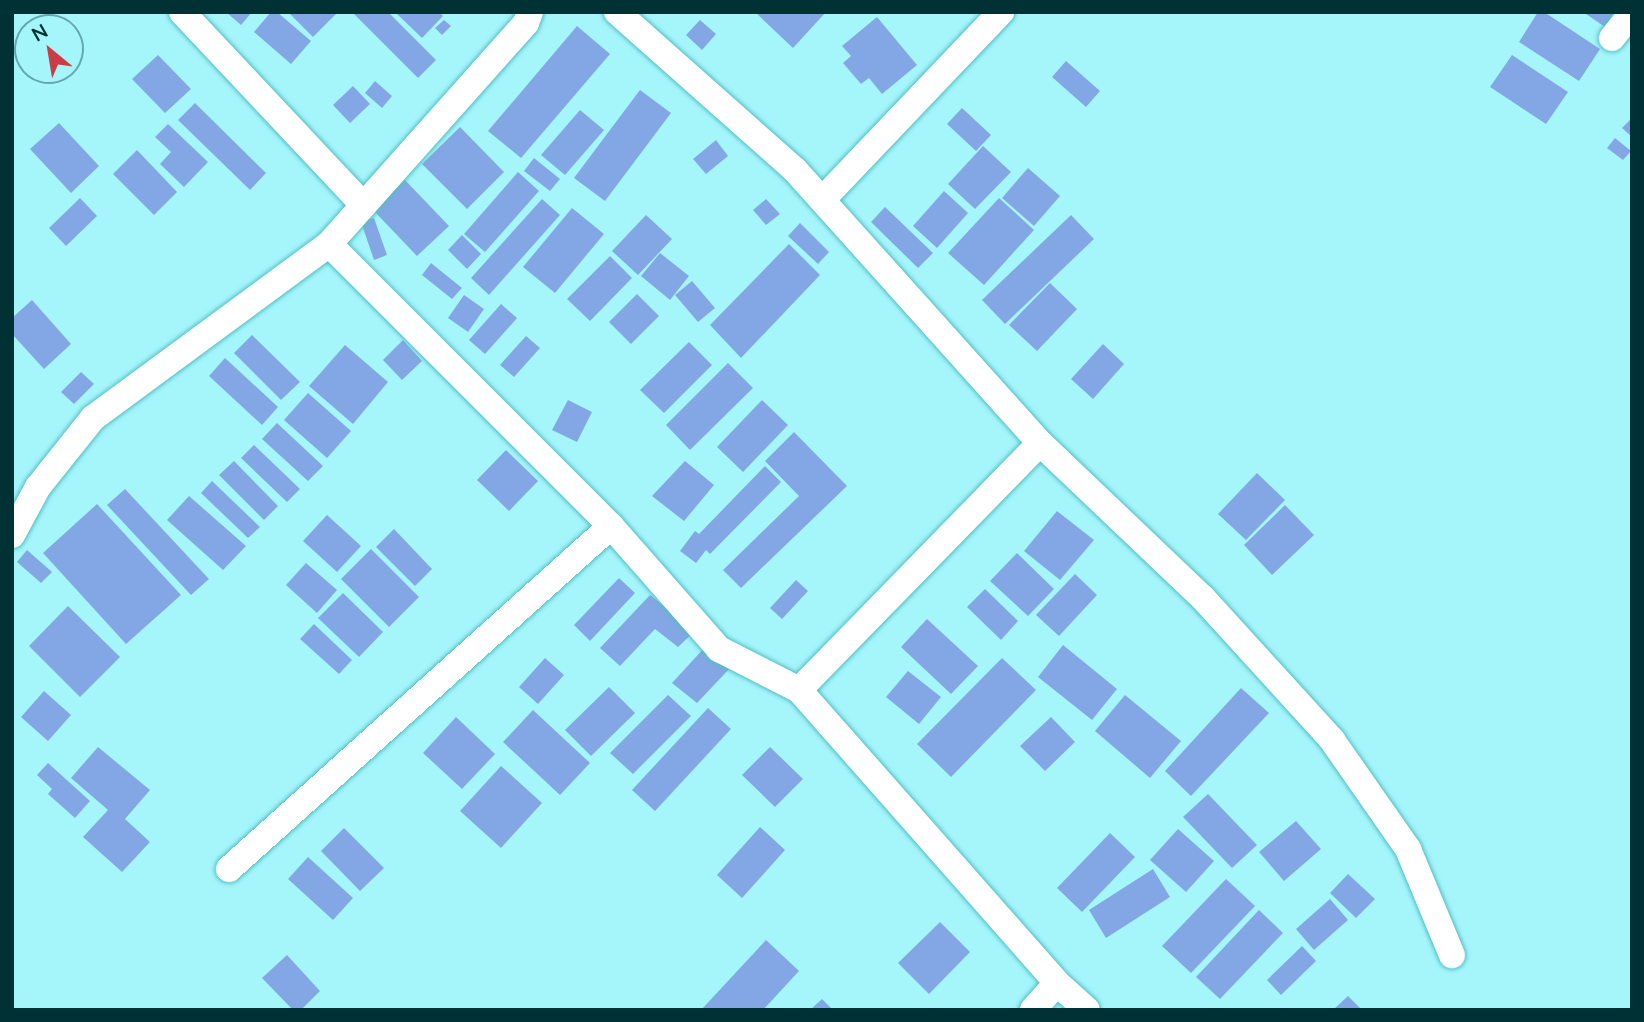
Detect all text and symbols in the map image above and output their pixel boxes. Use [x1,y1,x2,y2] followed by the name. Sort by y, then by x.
[14,14,84,84] north arrow
[27,18,51,46] text: N

